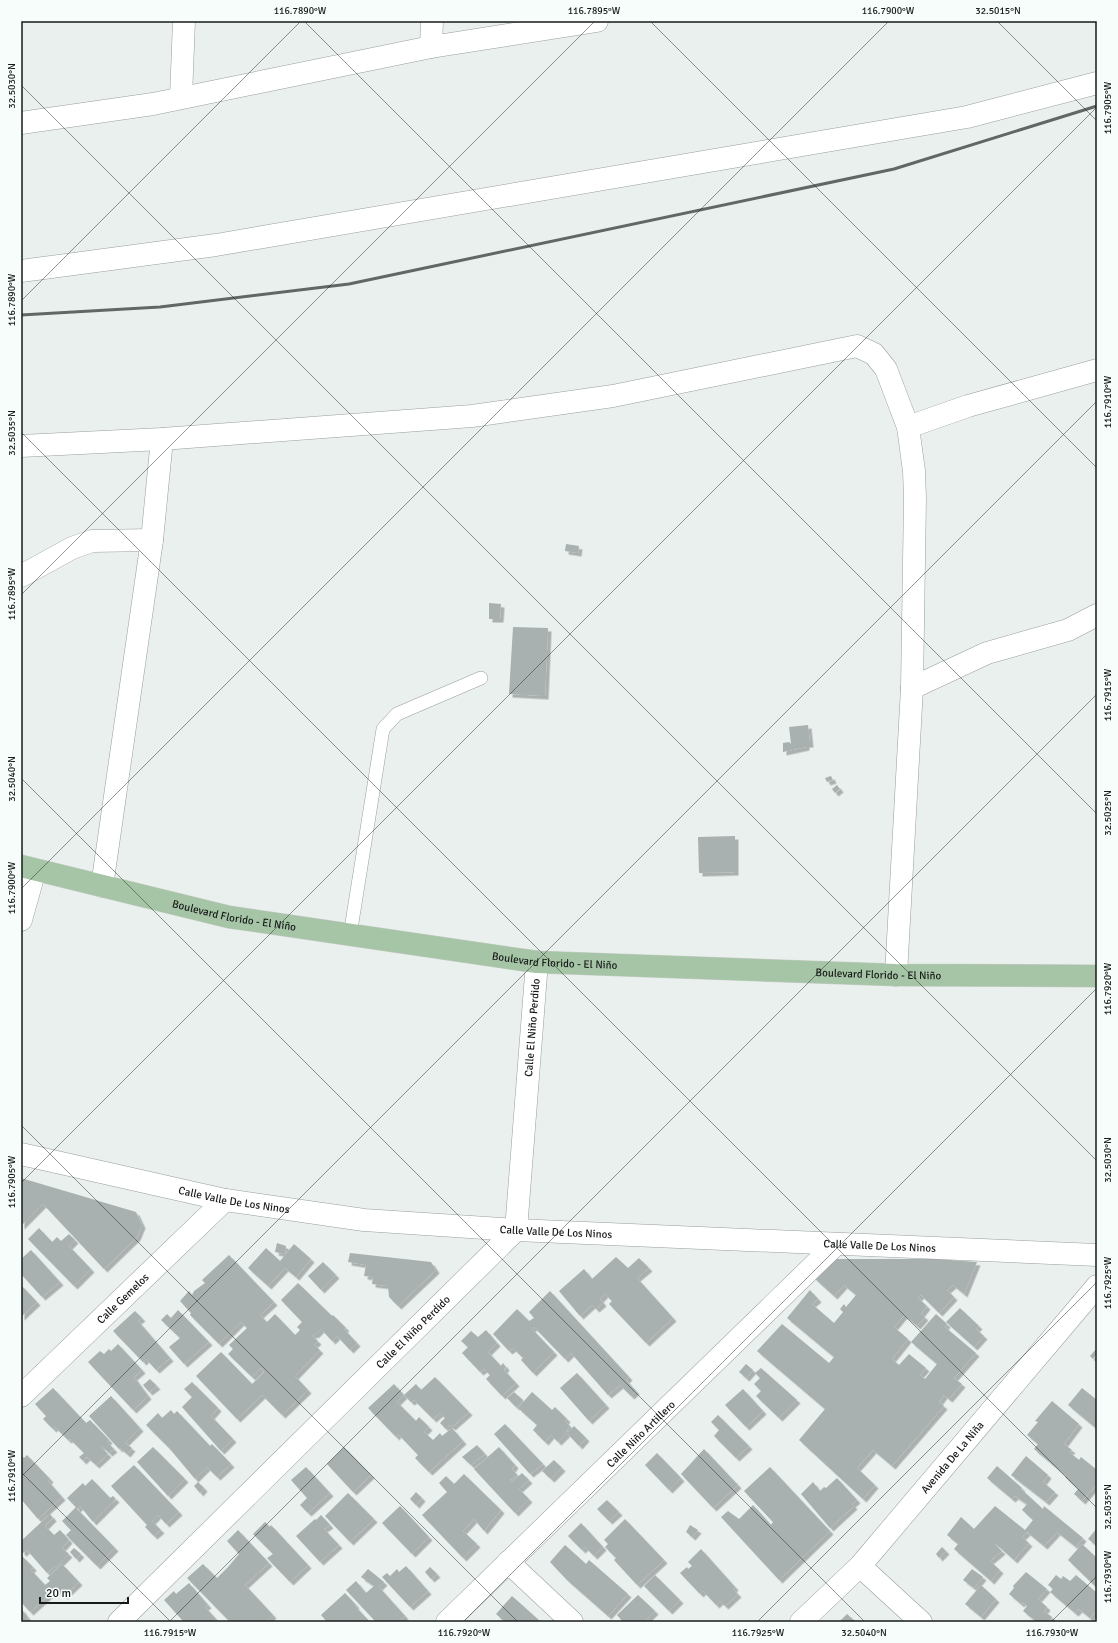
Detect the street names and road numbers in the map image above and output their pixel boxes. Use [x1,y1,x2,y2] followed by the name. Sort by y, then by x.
[171,897,297,934] street label: Boulevard Florido - El Niño
[491,949,618,972] street label: Boulevard Florido - El Niño
[815,966,942,982] street label: Boulevard Florido - El Niño
[522,978,543,1077] street label: Calle El Niño Perdido
[177,1184,291,1216] street label: Calle Valle De Los Ninos
[499,1223,613,1241] street label: Calle Valle De Los Ninos
[823,1237,936,1255] street label: Calle Valle De Los Ninos
[94,1271,152,1327] street label: Calle Gemelos
[374,1293,453,1371] street label: Calle El Niño Perdido
[604,1398,678,1470] street label: Calle Niño Artillero
[918,1418,987,1496] street label: Avenida De La Niña

